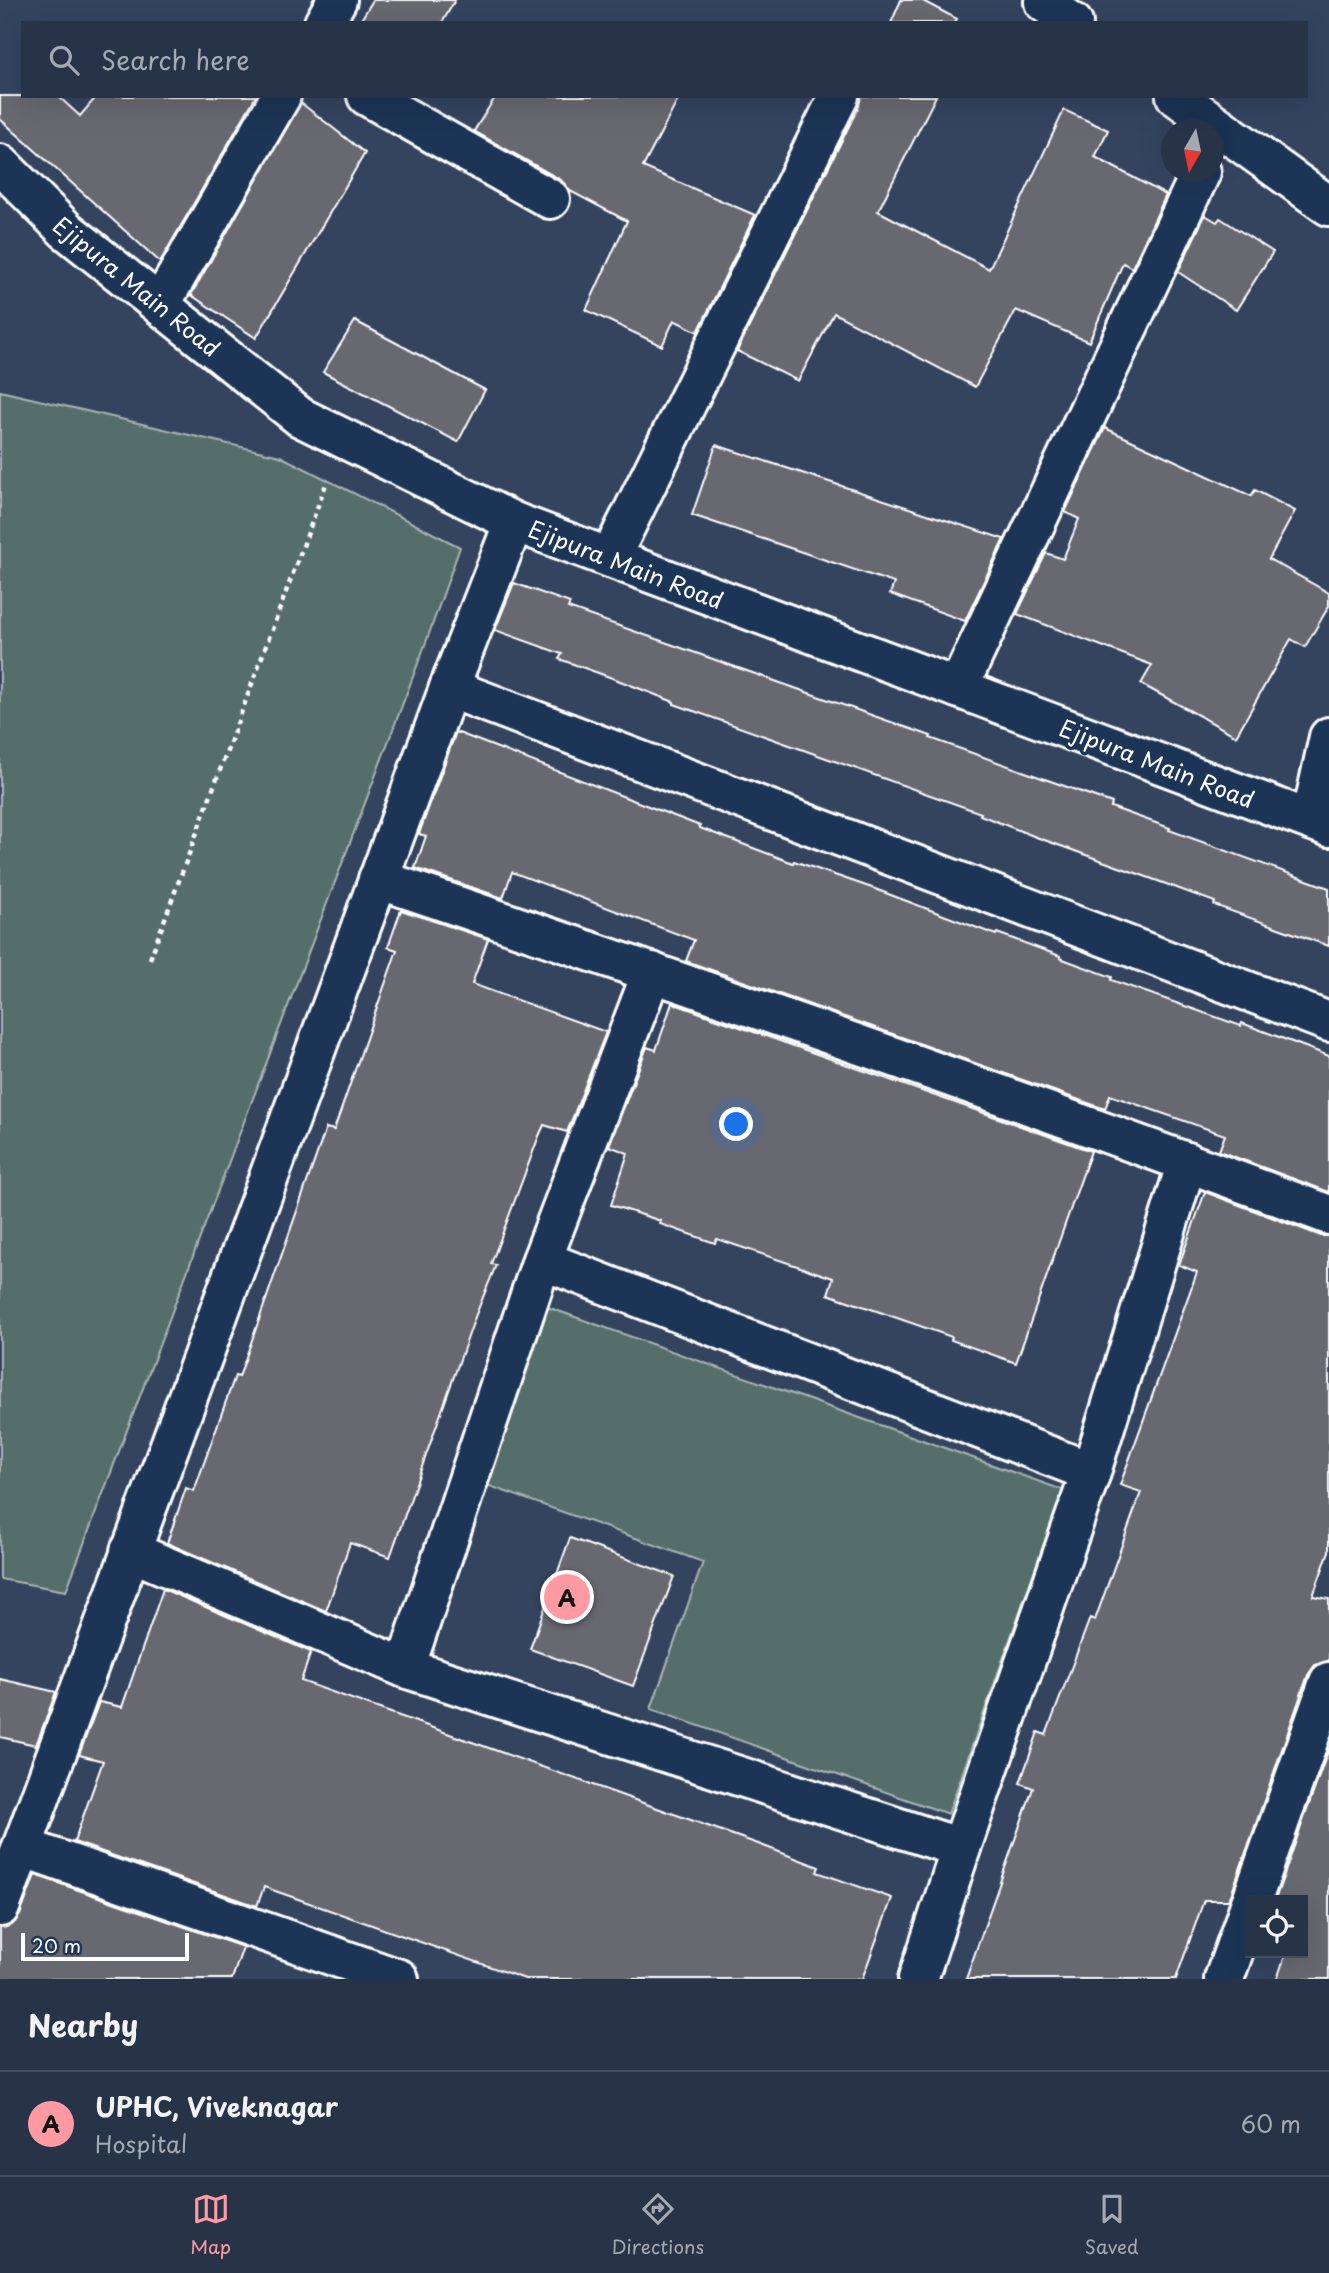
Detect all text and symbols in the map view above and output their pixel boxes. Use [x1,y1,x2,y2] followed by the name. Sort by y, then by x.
[21,21,1308,98] search box
[101,40,250,79] text: Search here
[45,41,83,79] icon: search
[1161,119,1224,182] north arrow
[46,207,228,365] street label: Ejipura Main Road
[523,511,729,617] street label: Ejipura Main Road
[1054,710,1260,816] street label: Ejipura Main Road
[719,1107,753,1141] your location
[544,1571,590,1623] pin: A
[1245,1895,1308,1958] map controls
[1245,1895,1308,1958] button: locate
[21,1930,189,1962] scale bar
[32,1931,81,1959] text: 20 m
[28,2002,138,2047] text: Nearby
[95,2087,338,2126] text: UPHC, Viveknagar
[42,2106,60,2141] text: A
[1241,2106,1301,2141] text: 60 m
[95,2126,187,2161] text: Hospital
[190,2190,231,2260] tab: Map
[612,2190,704,2260] tab: Directions
[1085,2190,1139,2260] tab: Saved

